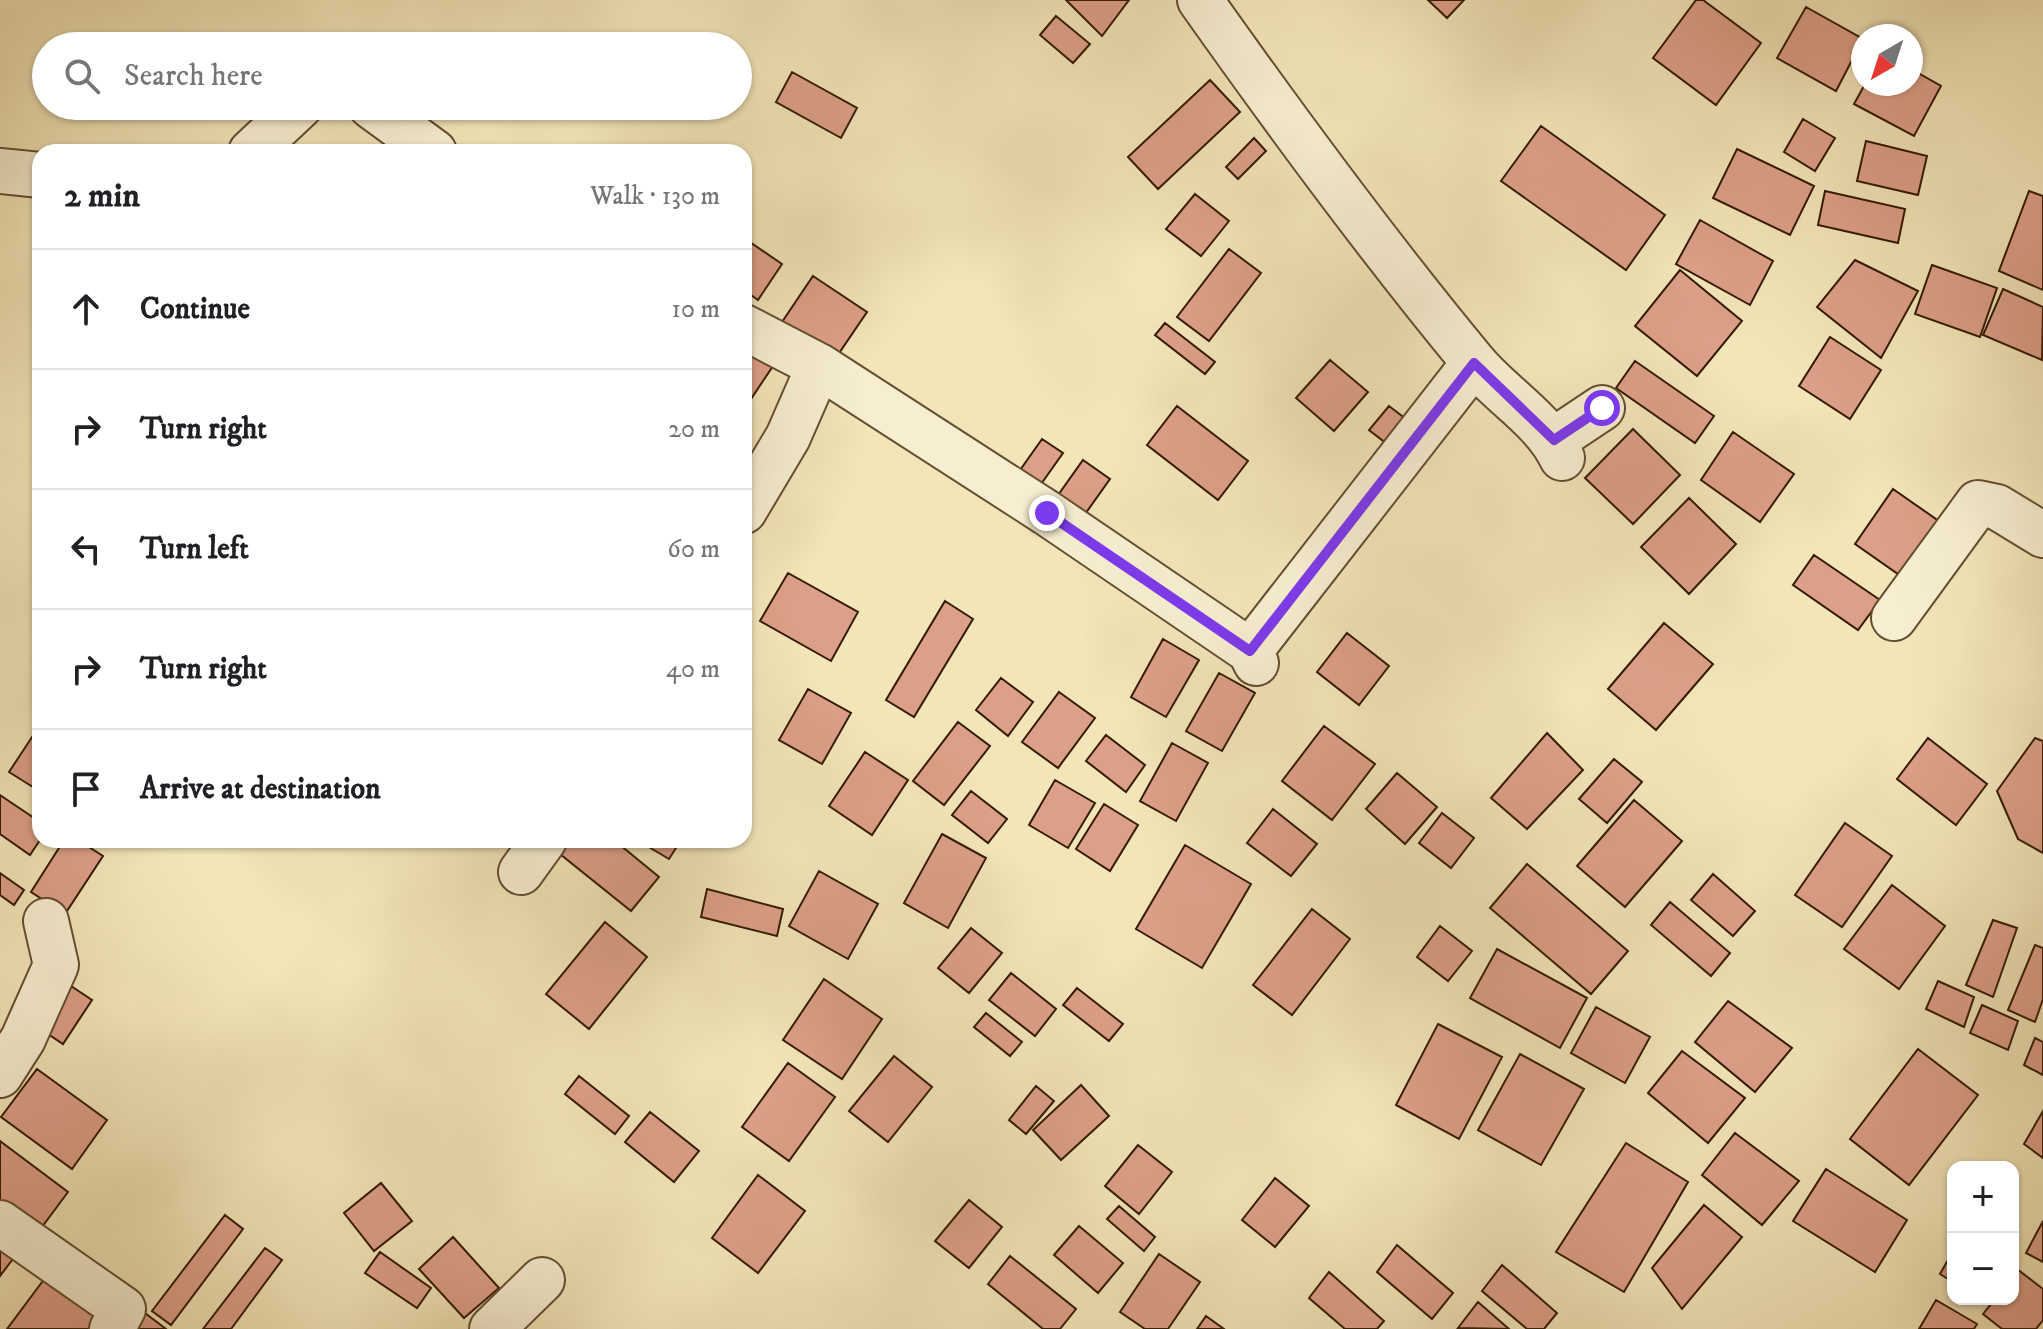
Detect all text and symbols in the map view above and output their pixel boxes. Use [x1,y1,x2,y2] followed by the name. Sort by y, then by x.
[1851,24,1923,96] north arrow
[32,32,752,120] search box
[60,54,104,98] icon: search
[124,58,263,95] text: Search here
[64,175,140,217] text: 2 min
[590,180,720,213] text: Walk · 130 m
[64,287,108,331] icon: ahead
[140,291,250,328] text: Continue
[671,293,720,326] text: 10 m
[1584,390,1620,426] route start
[64,407,108,451] icon: right
[140,411,267,448] text: Turn right
[668,413,720,446] text: 20 m
[1029,495,1065,531] route end
[64,527,108,571] icon: left
[140,531,249,568] text: Turn left
[667,533,720,566] text: 60 m
[64,647,108,691] icon: right
[140,651,267,688] text: Turn right
[666,653,720,686] text: 40 m
[64,767,108,811] icon: arrive
[140,771,381,808] text: Arrive at destination
[1947,1161,2019,1305] map controls
[1947,1161,2019,1233] button: +
[1947,1233,2019,1305] button: −

